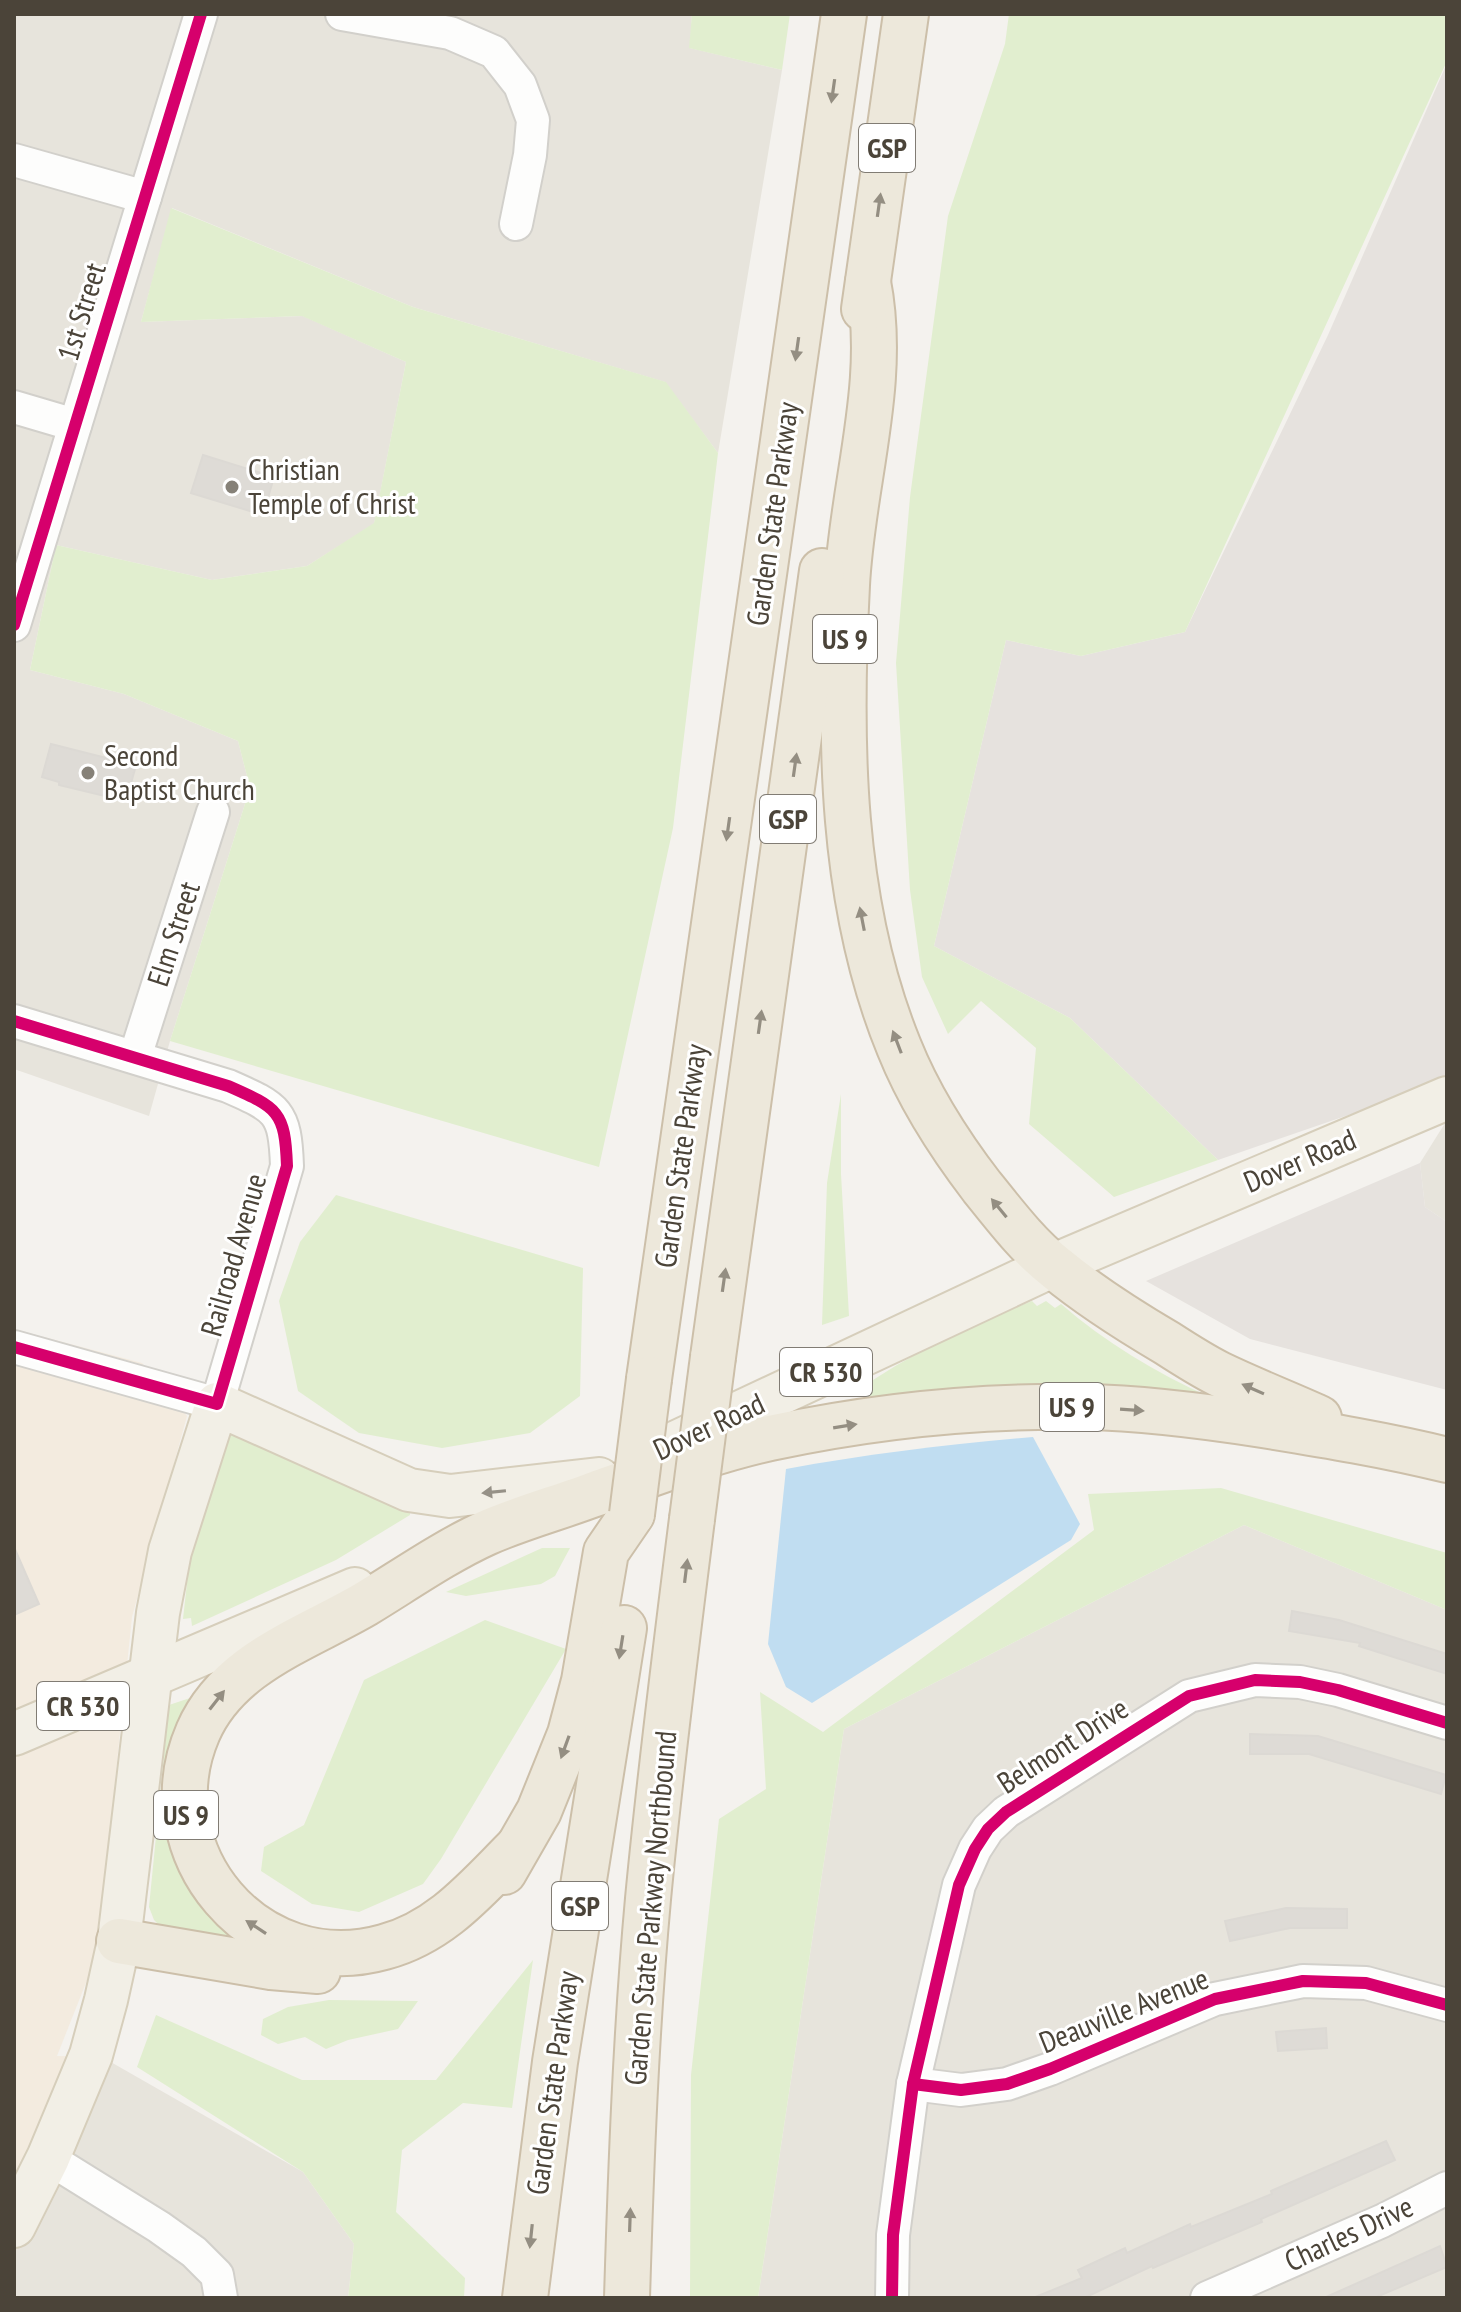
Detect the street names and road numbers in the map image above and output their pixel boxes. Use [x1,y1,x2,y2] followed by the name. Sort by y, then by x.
[859,124,915,172] road number: GSP
[47,257,114,365] street label: 1st Street
[737,399,807,628] street label: Garden State Parkway
[813,615,877,663] road number: US 9
[760,795,816,843] road number: GSP
[137,876,208,991] street label: Elm Street
[645,1041,715,1270] street label: Garden State Parkway
[1237,1119,1361,1201] street label: Dover Road
[191,1169,274,1340] street label: Railroad Avenue
[780,1348,872,1396] road number: CR 530
[647,1383,770,1468] street label: Dover Road
[1040,1383,1104,1431] road number: US 9
[37,1682,129,1730] road number: CR 530
[989,1688,1135,1801] street label: Belmont Drive
[615,1729,684,2087] street label: Garden State Parkway Northbound
[154,1791,218,1839] road number: US 9
[552,1882,608,1930] road number: GSP
[1033,1958,1214,2061] street label: Deauville Avenue
[517,1968,587,2197] street label: Garden State Parkway
[1278,2186,1419,2279] street label: Charles Drive

